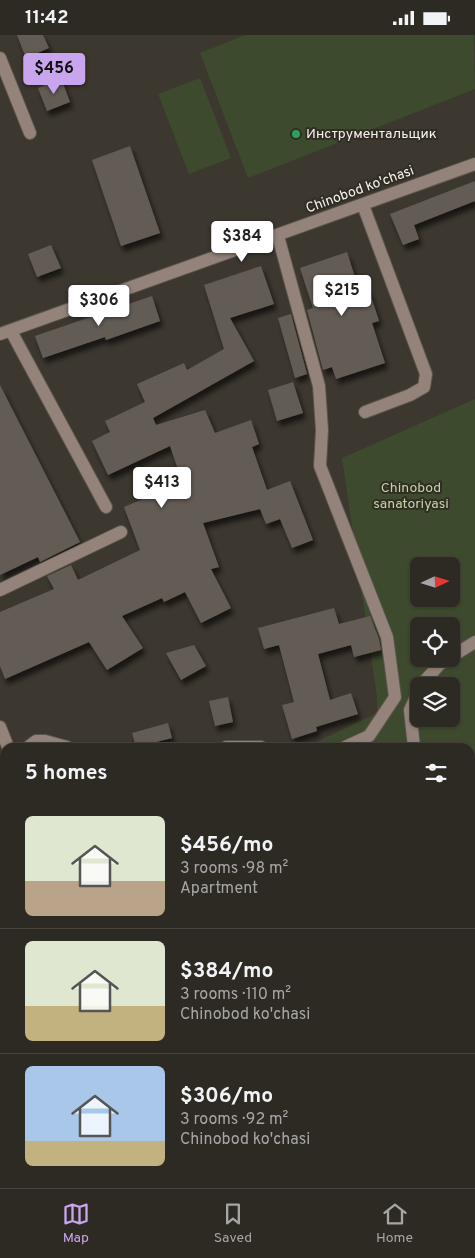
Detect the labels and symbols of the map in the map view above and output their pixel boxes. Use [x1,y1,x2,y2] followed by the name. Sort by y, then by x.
[24,53,84,95] pin: $456
[306,126,437,143] place label: Инструментальщик
[290,128,302,140] marker: Инструментальщик
[304,163,416,217] street label: Chinobod ko'chasi
[212,221,272,263] pin: $384
[312,275,372,317] pin: $215
[69,285,129,327] pin: $306
[132,467,192,509] pin: $413
[373,480,449,513] park label: Chinobod sanatoriyasi
[410,557,460,607] north arrow

